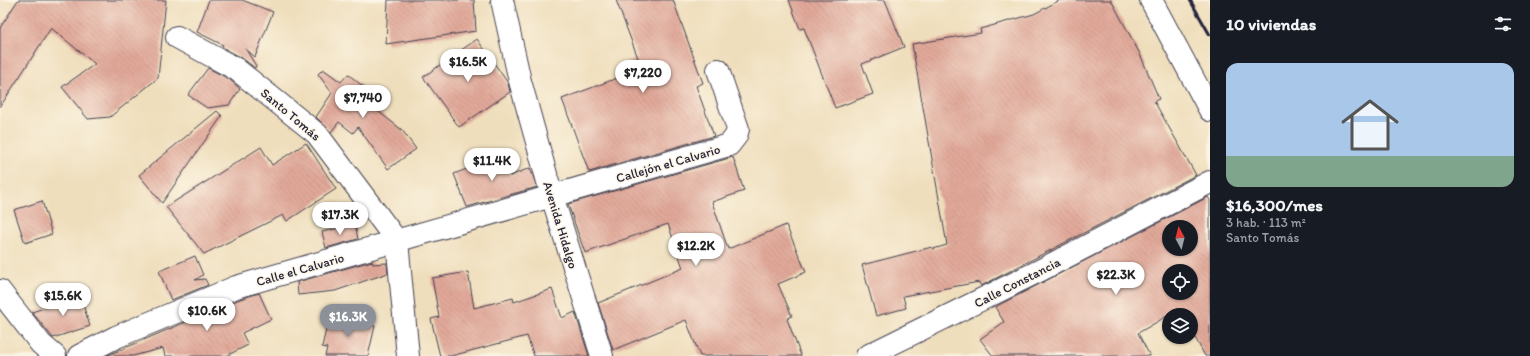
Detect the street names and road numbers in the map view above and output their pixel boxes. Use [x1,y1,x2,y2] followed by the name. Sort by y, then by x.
[258,85,324,144] street label: Santo Tomás
[614,141,722,186] street label: Callejón el Calvario
[540,180,581,271] street label: Avenida Hidalgo
[254,250,346,289] street label: Calle el Calvario
[972,254,1063,311] street label: Calle Constancia

